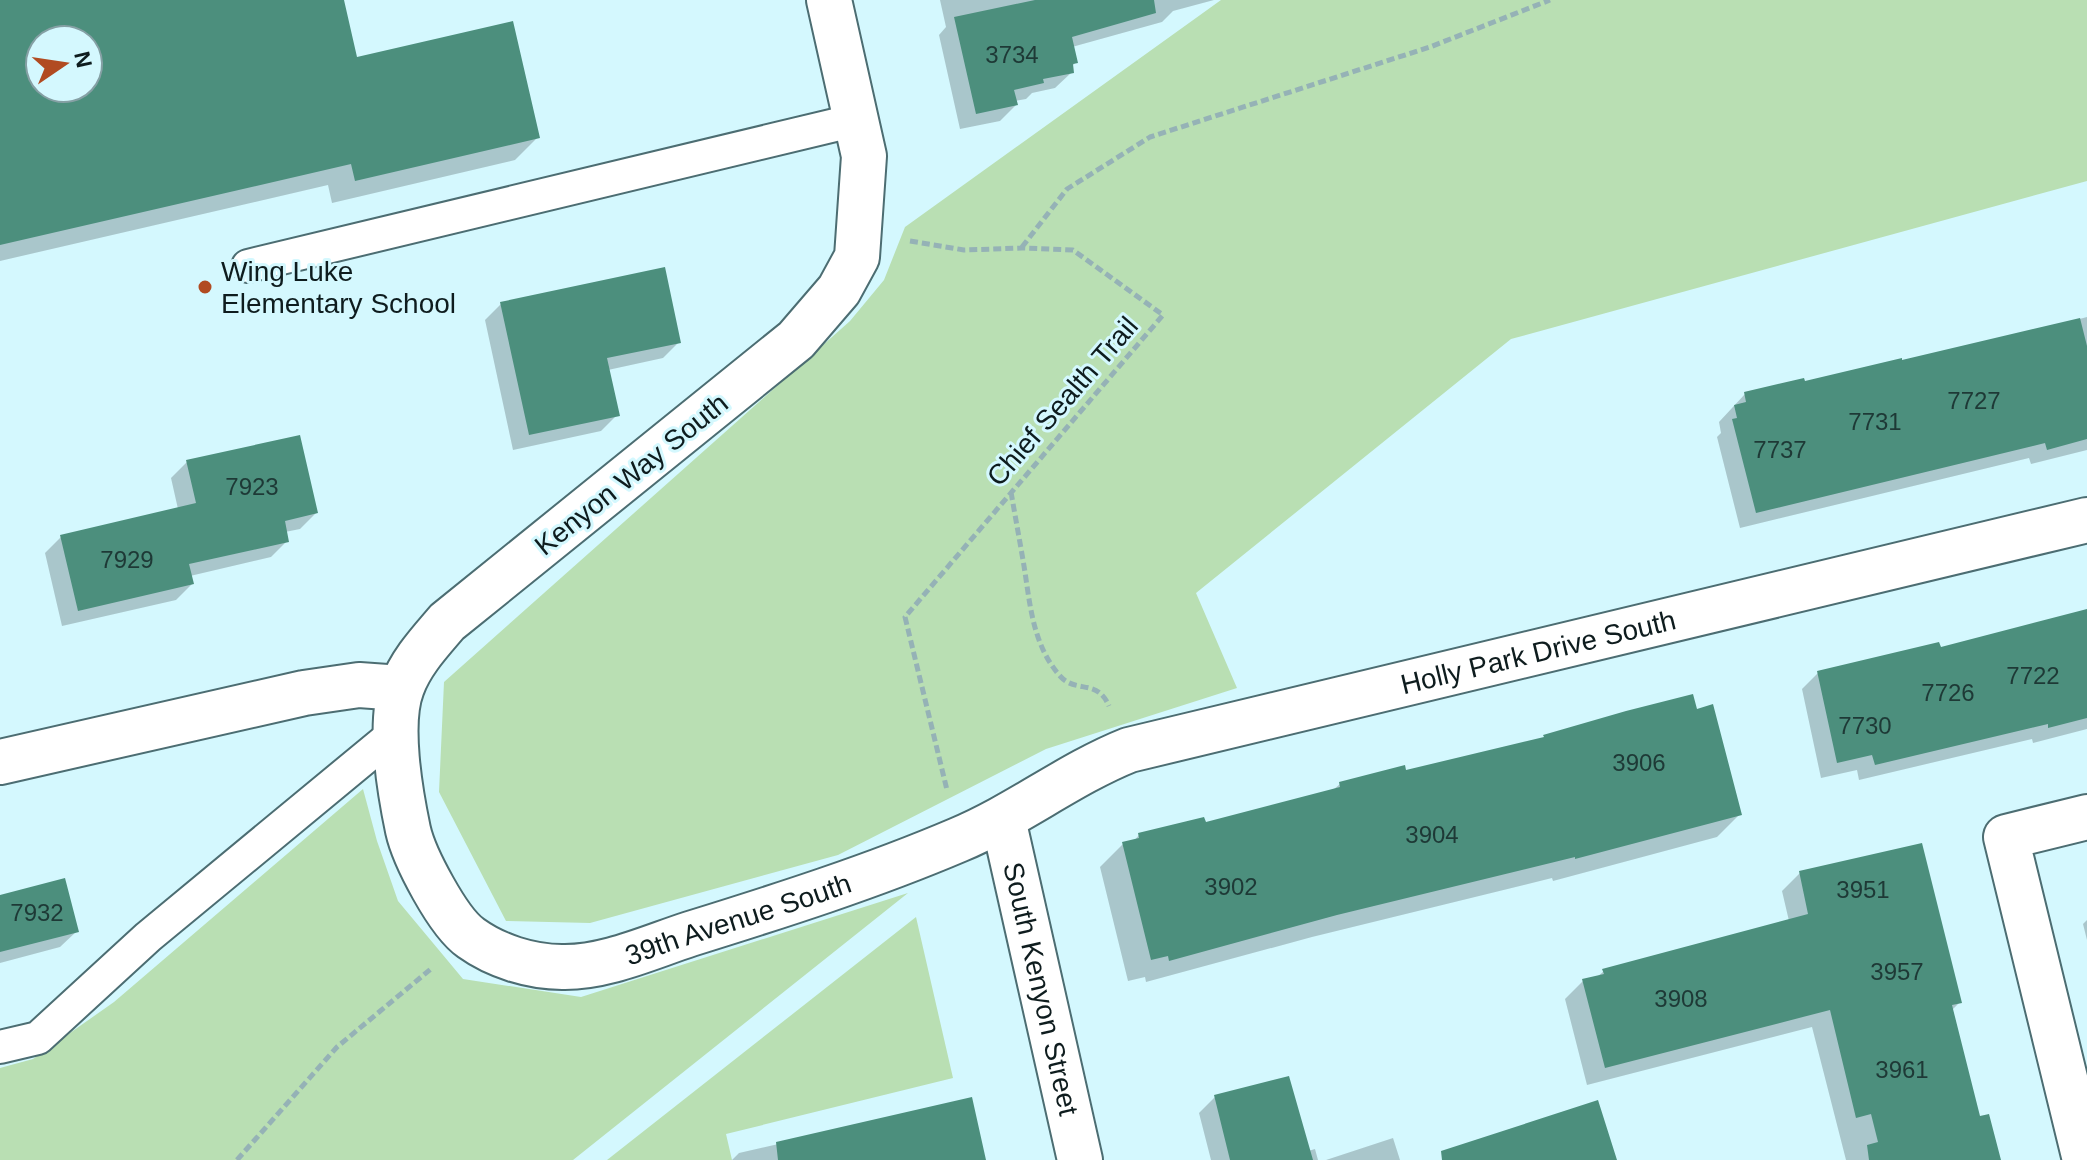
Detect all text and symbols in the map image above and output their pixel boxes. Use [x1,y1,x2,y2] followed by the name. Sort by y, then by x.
[24,24,104,104] north arrow
[985,41,1039,68] house number: 3734
[69,49,97,70] text: N
[221,256,456,319] place label: Wing Luke Elementary School
[196,278,214,296] marker: Wing Luke Elementary School
[981,311,1144,492] street label: Chief Sealth Trail
[529,387,734,562] street label: Kenyon Way South
[1947,387,2001,414] house number: 7727
[1848,408,1902,435] house number: 7731
[1753,436,1807,463] house number: 7737
[225,473,279,500] house number: 7923
[100,546,154,573] house number: 7929
[1398,604,1679,700] street label: Holly Park Drive South
[2006,662,2060,689] house number: 7722
[1921,679,1975,706] house number: 7726
[1838,712,1892,739] house number: 7730
[1612,749,1666,776] house number: 3906
[1405,821,1459,848] house number: 3904
[997,859,1084,1119] street label: South Kenyon Street
[621,868,855,971] street label: 39th Avenue South
[1204,873,1258,900] house number: 3902
[1836,876,1890,903] house number: 3951
[10,899,64,926] house number: 7932
[1870,958,1924,985] house number: 3957
[1654,985,1708,1012] house number: 3908
[1875,1056,1929,1083] house number: 3961

